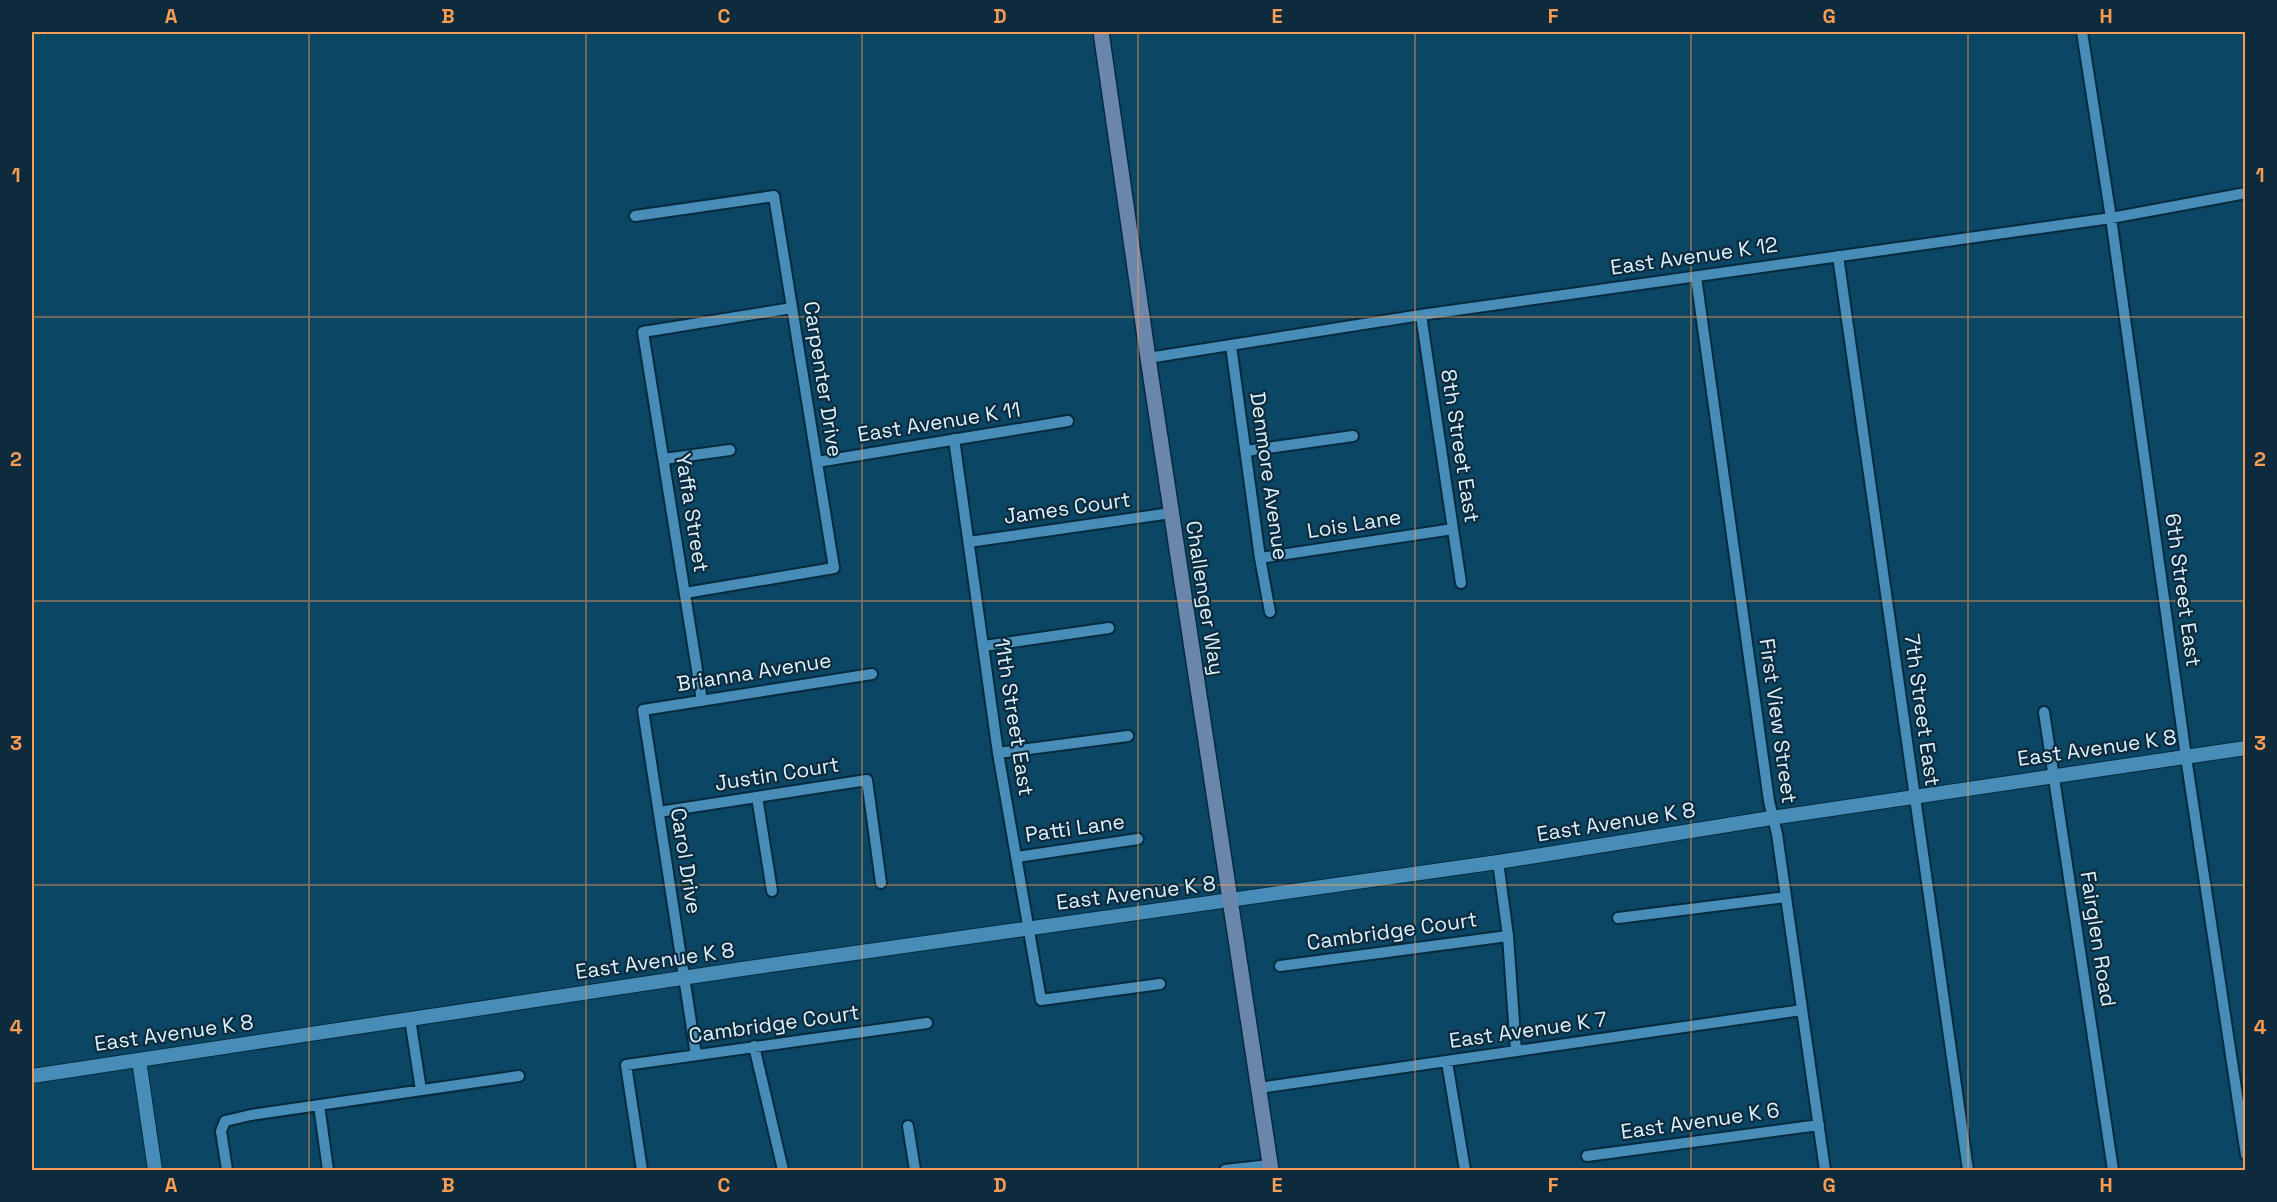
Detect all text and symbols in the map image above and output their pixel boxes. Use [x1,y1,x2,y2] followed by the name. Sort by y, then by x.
[165,3,178,29] text: A
[441,3,455,29] text: B
[718,3,731,29] text: C
[993,3,1007,29] text: D
[1271,3,1283,29] text: E
[1548,3,1559,29] text: F
[1822,3,1836,29] text: G
[2099,3,2113,29] text: H
[11,162,21,188] text: 1
[2255,162,2265,188] text: 1
[1609,230,1779,281] street label: East Avenue K 12
[798,299,849,459] street label: Carpenter Drive
[1435,367,1486,525] street label: 8th Street East
[1244,390,1295,562] street label: Denmore Avenue
[855,395,1022,448] street label: East Avenue K 11
[10,446,22,472] text: 2
[2254,446,2266,472] text: 2
[670,452,715,574] street label: Yaffa Street
[1002,485,1132,530] street label: James Court
[1305,503,1403,544] street label: Lois Lane
[2159,511,2208,668] street label: 6th Street East
[1180,519,1231,677] street label: Challenger Way
[1898,632,1947,788] street label: 7th Street East
[989,636,1040,798] street label: 11th Street East
[1754,637,1803,805] street label: First View Street
[675,646,833,697] street label: Brianna Avenue
[2016,723,2178,772] street label: East Avenue K 8
[10,730,22,756] text: 3
[2254,730,2266,756] text: 3
[713,750,841,797] street label: Justin Court
[1535,796,1697,847] street label: East Avenue K 8
[665,806,708,916] street label: Carol Drive
[1023,807,1126,848] street label: Patti Lane
[1055,869,1217,916] street label: East Avenue K 8
[2074,869,2123,1009] street label: Fairglen Road
[1305,905,1479,956] street label: Cambridge Court
[574,936,736,985] street label: East Avenue K 8
[687,998,861,1049] street label: Cambridge Court
[1447,1005,1609,1054] street label: East Avenue K 7
[93,1008,255,1057] street label: East Avenue K 8
[10,1014,23,1040] text: 4
[2254,1014,2267,1040] text: 4
[1619,1096,1781,1145] street label: East Avenue K 6
[165,1172,178,1198] text: A
[441,1172,455,1198] text: B
[718,1172,731,1198] text: C
[993,1172,1007,1198] text: D
[1271,1172,1283,1198] text: E
[1548,1172,1559,1198] text: F
[1822,1172,1836,1198] text: G
[2099,1172,2113,1198] text: H

